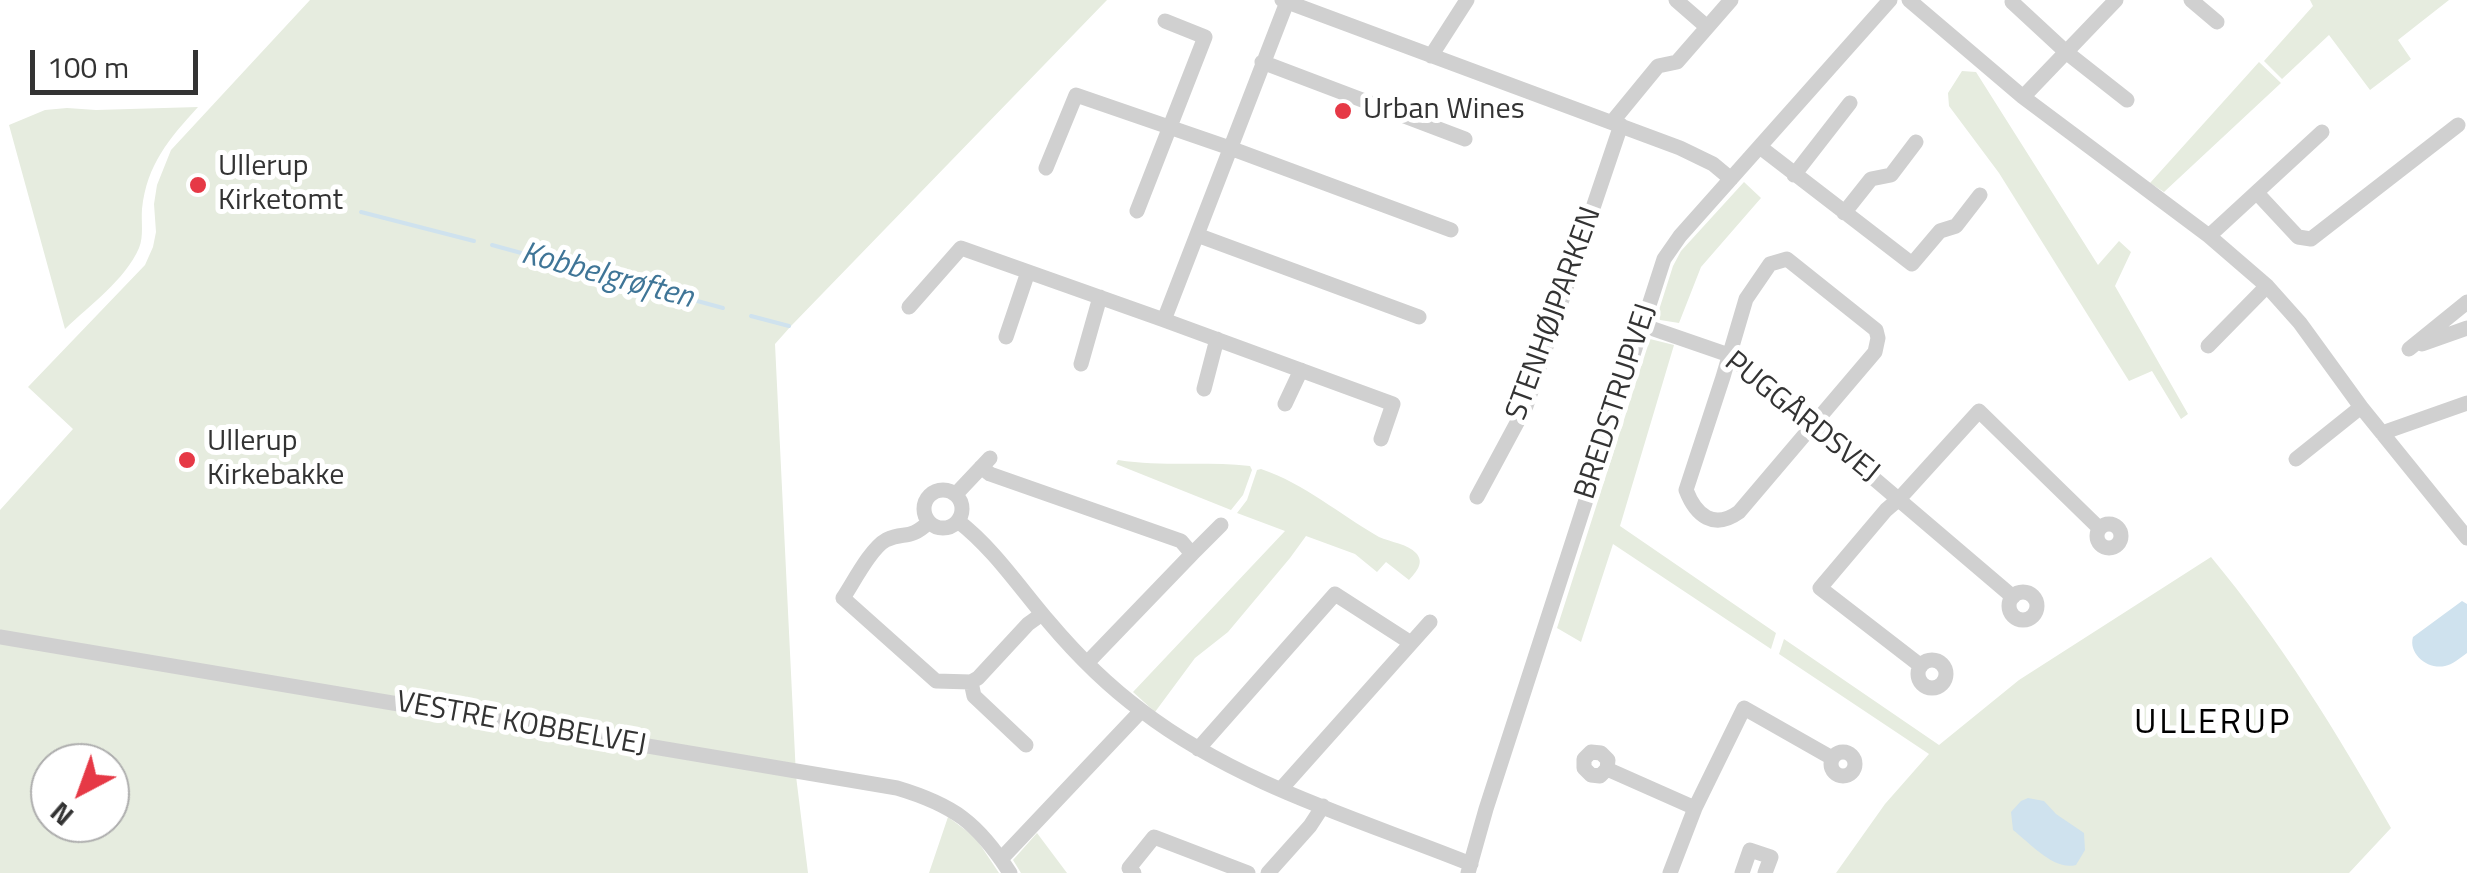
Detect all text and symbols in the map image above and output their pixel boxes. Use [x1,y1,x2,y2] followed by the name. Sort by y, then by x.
[35,30,202,92] scale bar
[47,44,129,90] text: 100 m
[1363,93,1525,129] place label: Urban Wines
[1332,100,1354,122] marker: Urban Wines
[218,150,343,220] place label: Ullerup Kirketomt
[187,174,209,196] marker: Ullerup Kirketomt
[1500,202,1610,426] street label: STENHØJPARKEN
[517,236,697,318] water label: Kobbelgrøften
[1569,300,1665,504] street label: BREDSTRUPVEJ
[1716,345,1886,491] street label: PUGGÅRDSVEJ
[207,425,344,496] place label: Ullerup Kirkebakke
[176,449,198,471] marker: Ullerup Kirkebakke
[393,685,649,765] street label: VESTRE KOBBELVEJ
[2134,703,2292,745] district label: ULLERUP
[30,743,130,843] north arrow
[40,792,83,837] text: N

